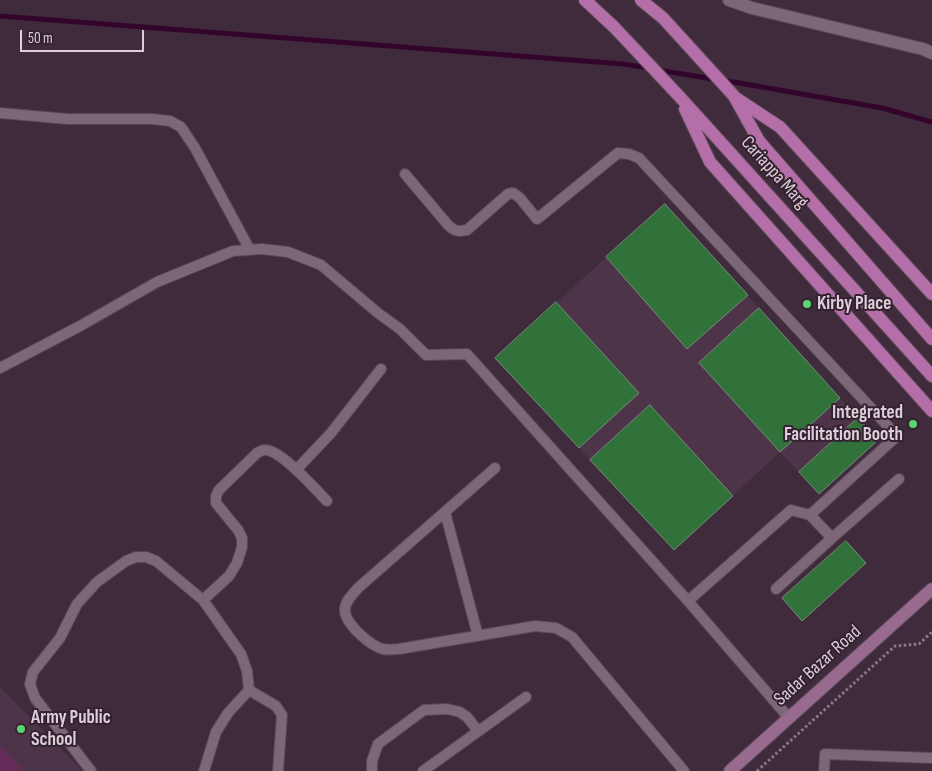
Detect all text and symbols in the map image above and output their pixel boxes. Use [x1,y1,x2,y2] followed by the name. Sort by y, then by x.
[22,20,146,52] scale bar
[28,29,53,48] text: 50 m
[736,132,812,214] street label: Cariappa Marg
[817,293,891,315] place label: Kirby Place
[801,298,813,310] marker: Kirby Place
[784,402,903,446] place label: Integrated Facilitation Booth
[907,418,919,430] marker: Integrated Facilitation Booth
[770,621,866,711] street label: Sadar Bazar Road
[31,707,111,751] place label: Army Public School
[15,723,27,735] marker: Army Public School

